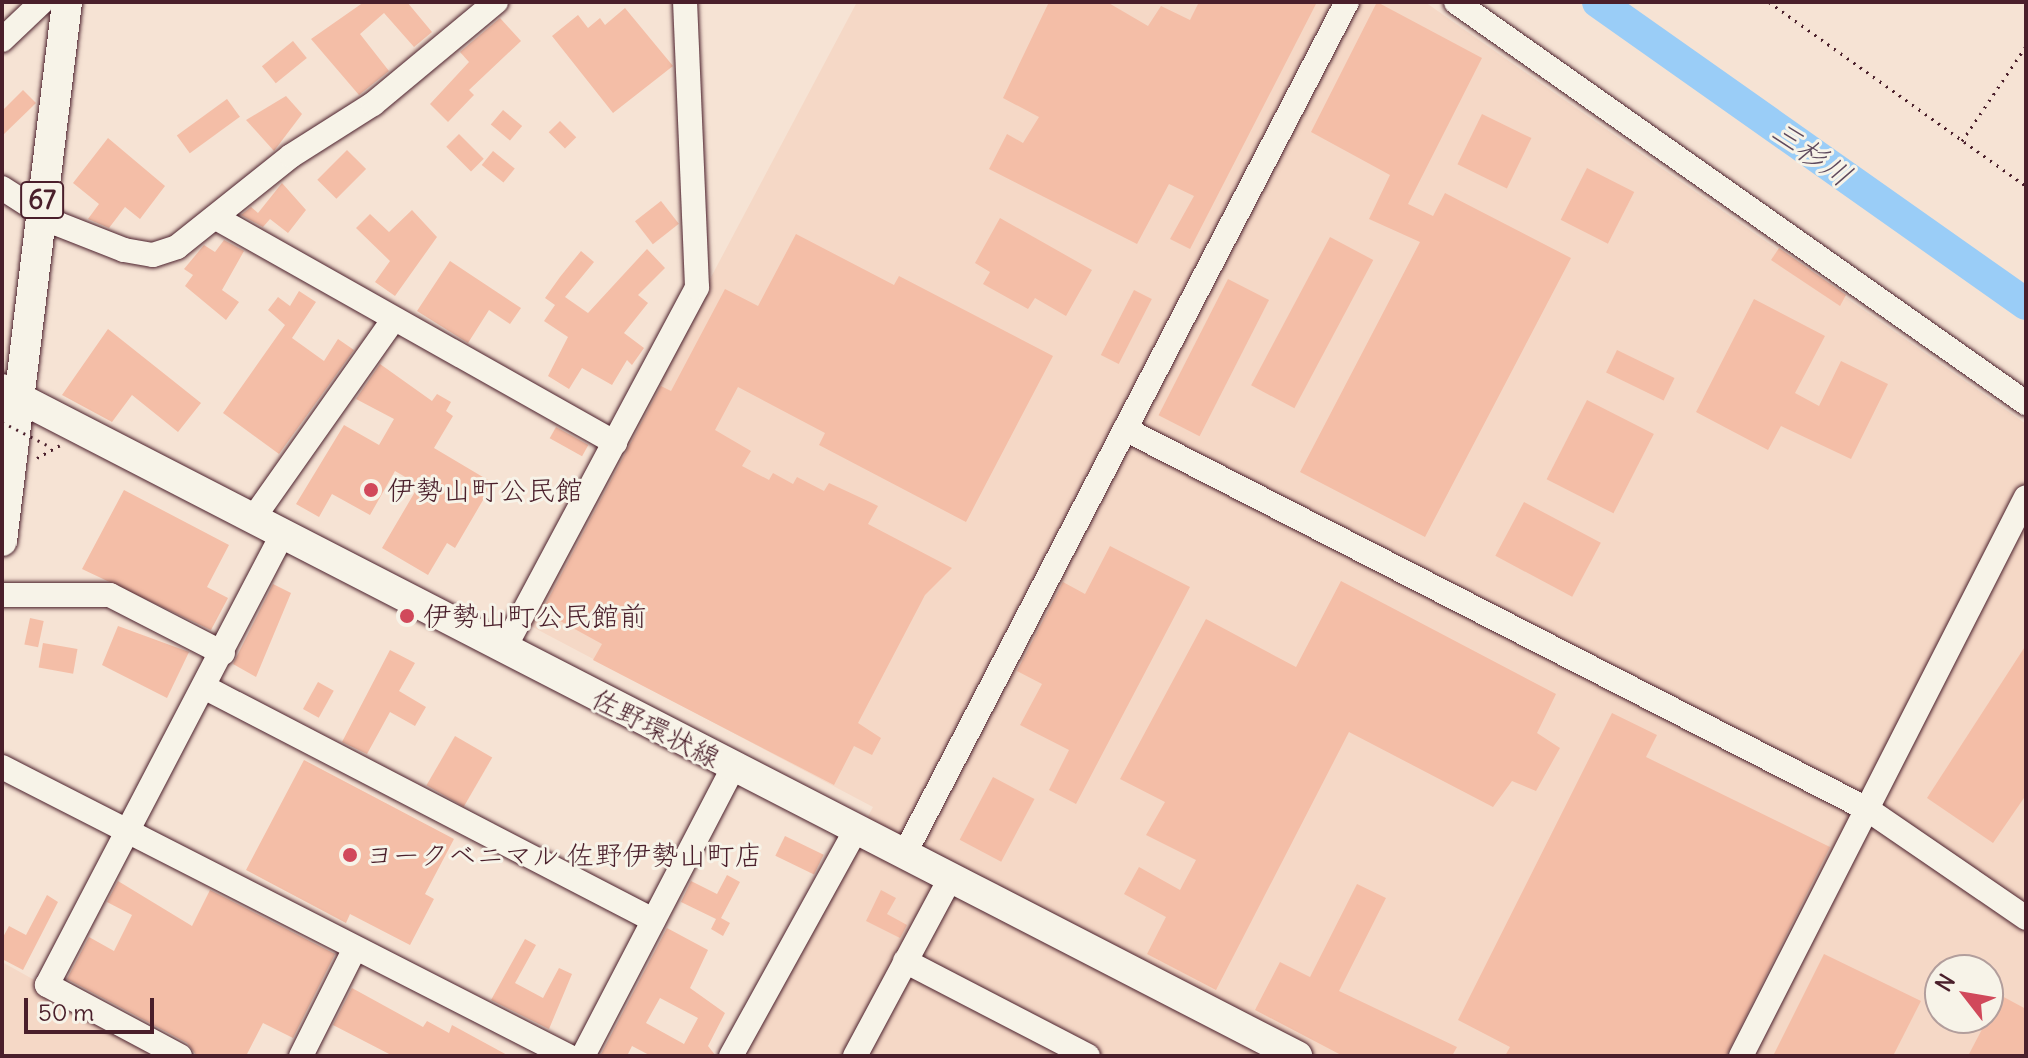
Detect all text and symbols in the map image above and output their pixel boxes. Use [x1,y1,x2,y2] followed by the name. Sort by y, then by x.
[1765,112,1859,194] water label: 三杉川
[20,178,64,222] road number: 67
[387,473,583,507] place label: 伊勢山町公民館
[362,481,380,499] marker: 伊勢山町公民館
[423,599,647,633] place label: 伊勢山町公民館前
[398,607,416,625] marker: 伊勢山町公民館前
[586,681,726,775] street label: 佐野環状線
[366,838,763,872] place label: ヨークベニマル 佐野伊勢山町店
[341,846,359,864] marker: ヨークベニマル 佐野伊勢山町店
[1924,954,2004,1034] north arrow
[1929,969,1961,996] text: N
[28,982,158,1032] scale bar
[38,997,94,1027] text: 50 m

